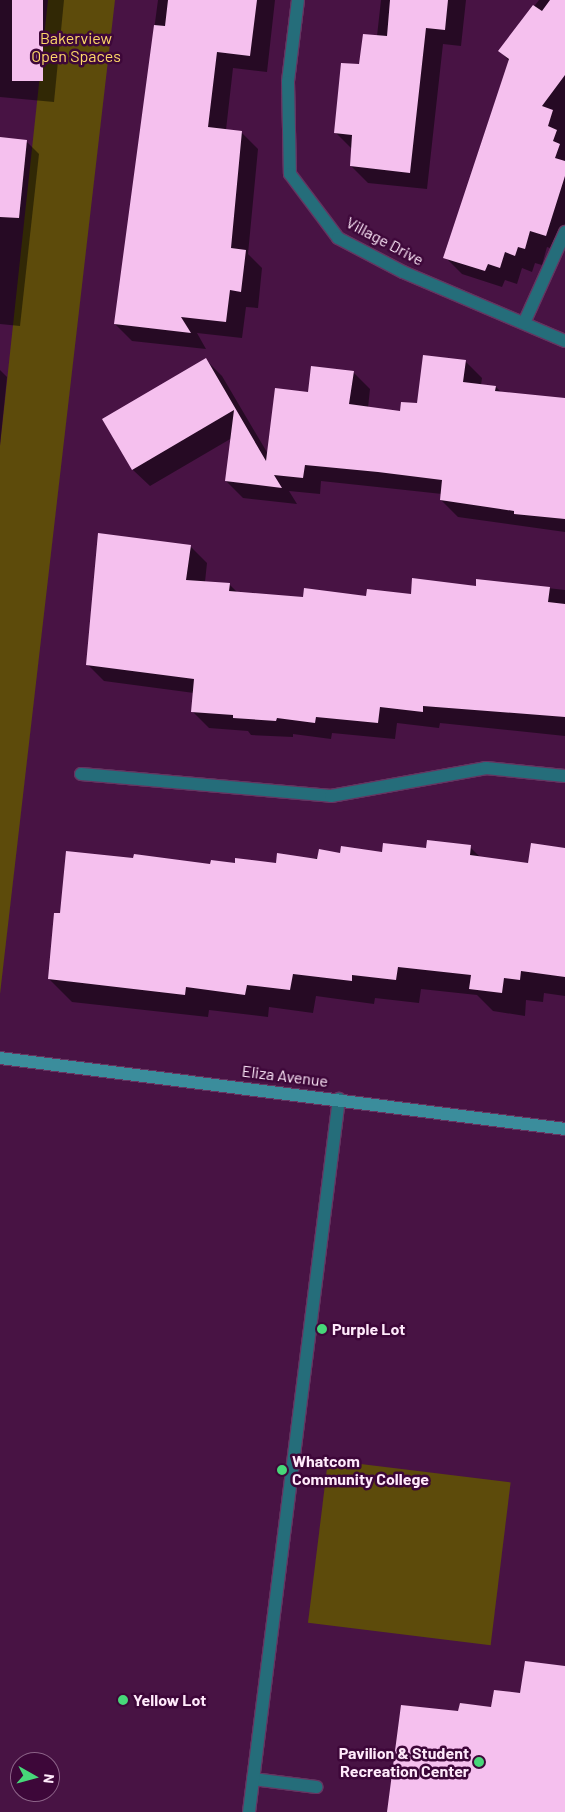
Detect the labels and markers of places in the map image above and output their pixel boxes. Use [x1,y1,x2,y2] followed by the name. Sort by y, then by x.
[332,1319,405,1339] place label: Purple Lot
[316,1323,328,1335] marker: Purple Lot
[292,1451,429,1489] place label: Whatcom Community College
[276,1464,288,1476] marker: Whatcom Community College
[133,1690,206,1710] place label: Yellow Lot
[117,1694,129,1706] marker: Yellow Lot
[339,1743,469,1781] place label: Pavilion & Student Recreation Center
[473,1756,485,1768] marker: Pavilion & Student Recreation Center

